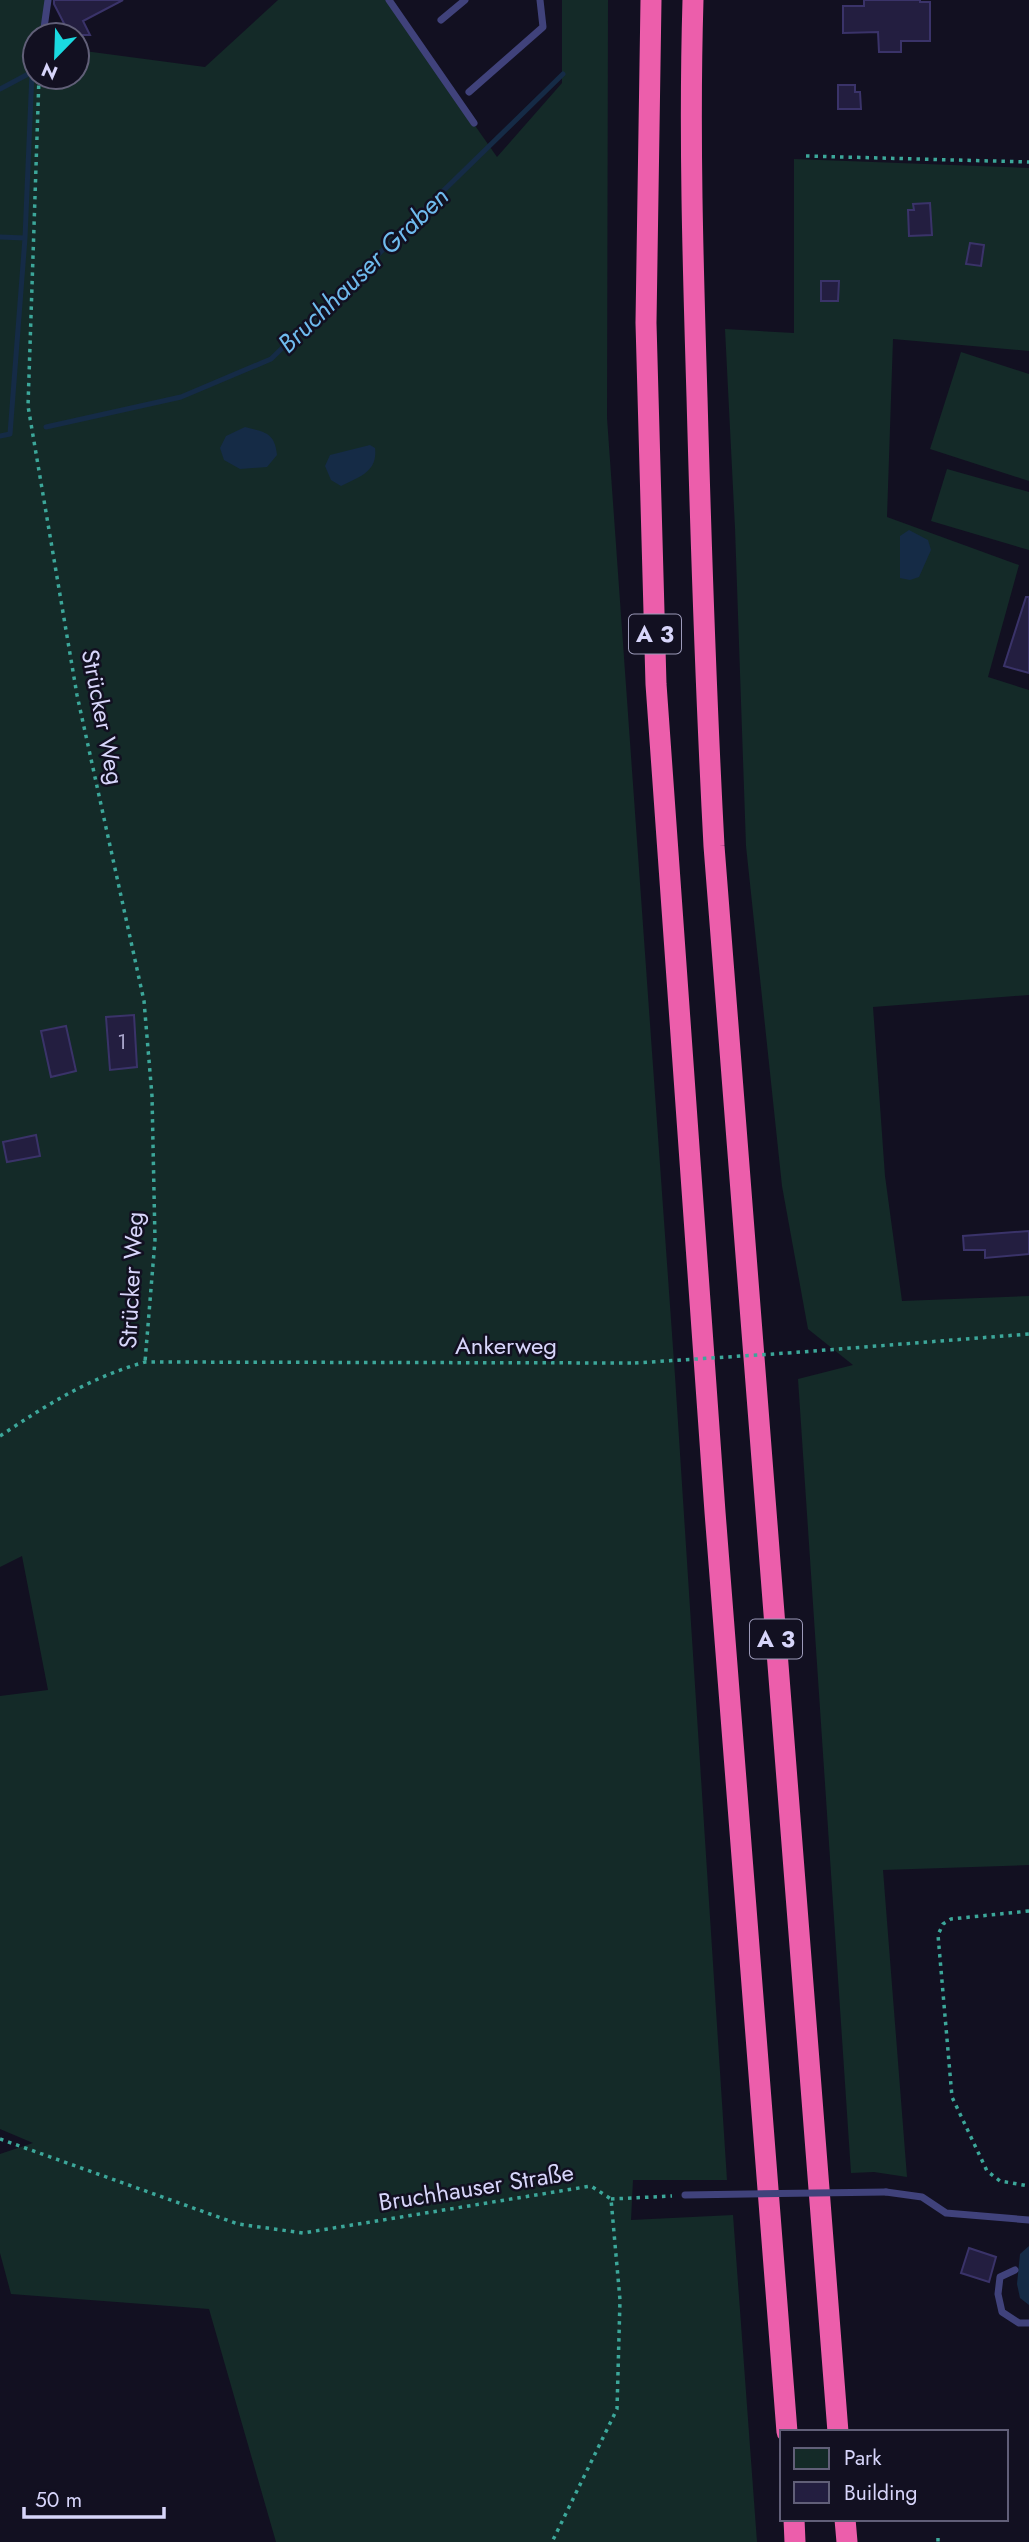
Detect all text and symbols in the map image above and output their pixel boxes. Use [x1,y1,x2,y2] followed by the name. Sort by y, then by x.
[21,21,91,91] north arrow
[37,56,62,87] text: N
[269,178,457,362] water label: Bruchhauser Graben
[629,614,681,654] road number: A 3
[73,646,133,788] street label: Strücker Weg
[117,1027,127,1057] house number: 1
[110,1211,152,1349] street label: Strücker Weg
[455,1328,557,1363] street label: Ankerweg
[750,1620,802,1658] road number: A 3
[376,2154,576,2220] street label: Bruchhauser Straße
[780,2430,1008,2521] legend
[844,2443,882,2473] text: Park
[24,2476,164,2520] scale bar
[844,2478,917,2508] text: Building
[35,2485,82,2515] text: 50 m

